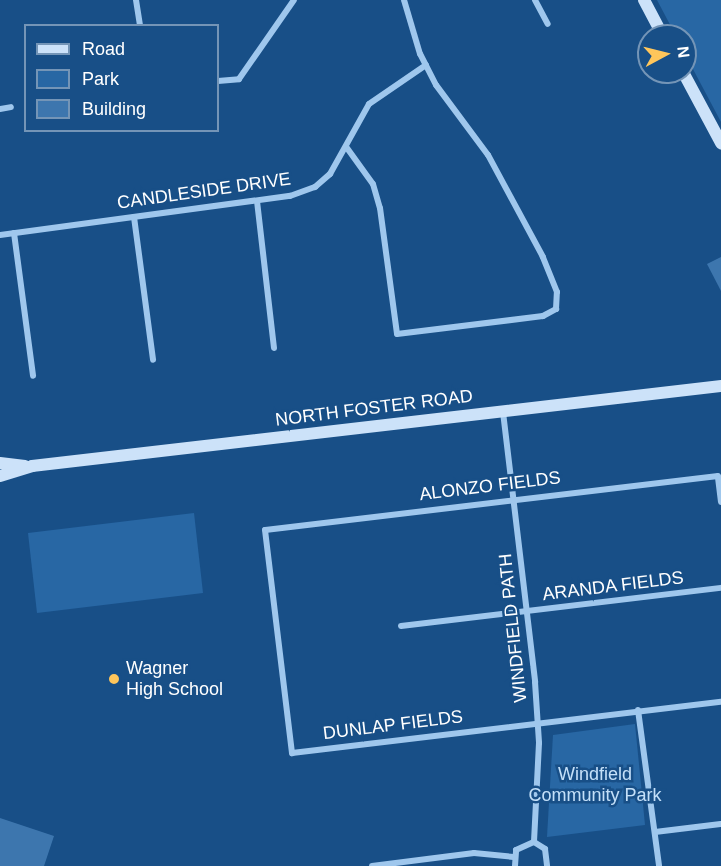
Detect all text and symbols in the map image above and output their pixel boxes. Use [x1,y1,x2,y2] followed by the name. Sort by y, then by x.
[24,24,219,132] legend
[637,24,697,84] north arrow
[82,39,125,59] text: Road
[674,45,693,59] text: N
[82,69,119,89] text: Park
[82,99,146,119] text: Building
[116,168,292,214] street label: CANDLESIDE DRIVE
[274,385,474,431] street label: NORTH FOSTER ROAD
[418,467,562,505] street label: ALONZO FIELDS
[494,553,532,703] street label: WINDFIELD PATH
[541,567,685,605] street label: ARANDA FIELDS
[126,658,223,700] place label: Wagner High School
[107,672,121,686] marker: Wagner High School
[322,706,464,744] street label: DUNLAP FIELDS
[528,764,662,806] park label: Windfield Community Park

